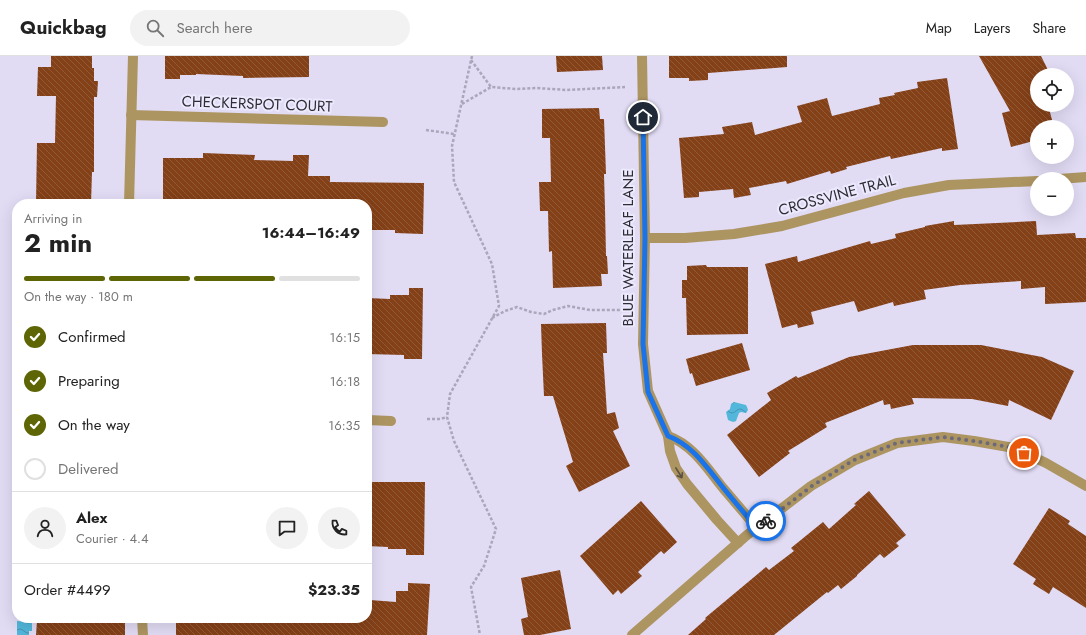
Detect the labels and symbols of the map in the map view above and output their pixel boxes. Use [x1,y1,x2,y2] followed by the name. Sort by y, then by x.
[181,90,333,118] street label: CHECKERSPOT COURT
[626,100,660,134] pin
[776,169,898,221] street label: CROSSVINE TRAIL
[617,170,639,326] street label: BLUE WATERLEAF LANE
[1007,436,1041,470] pin
[675,467,684,478] one-way arrow
[746,501,786,541] courier

